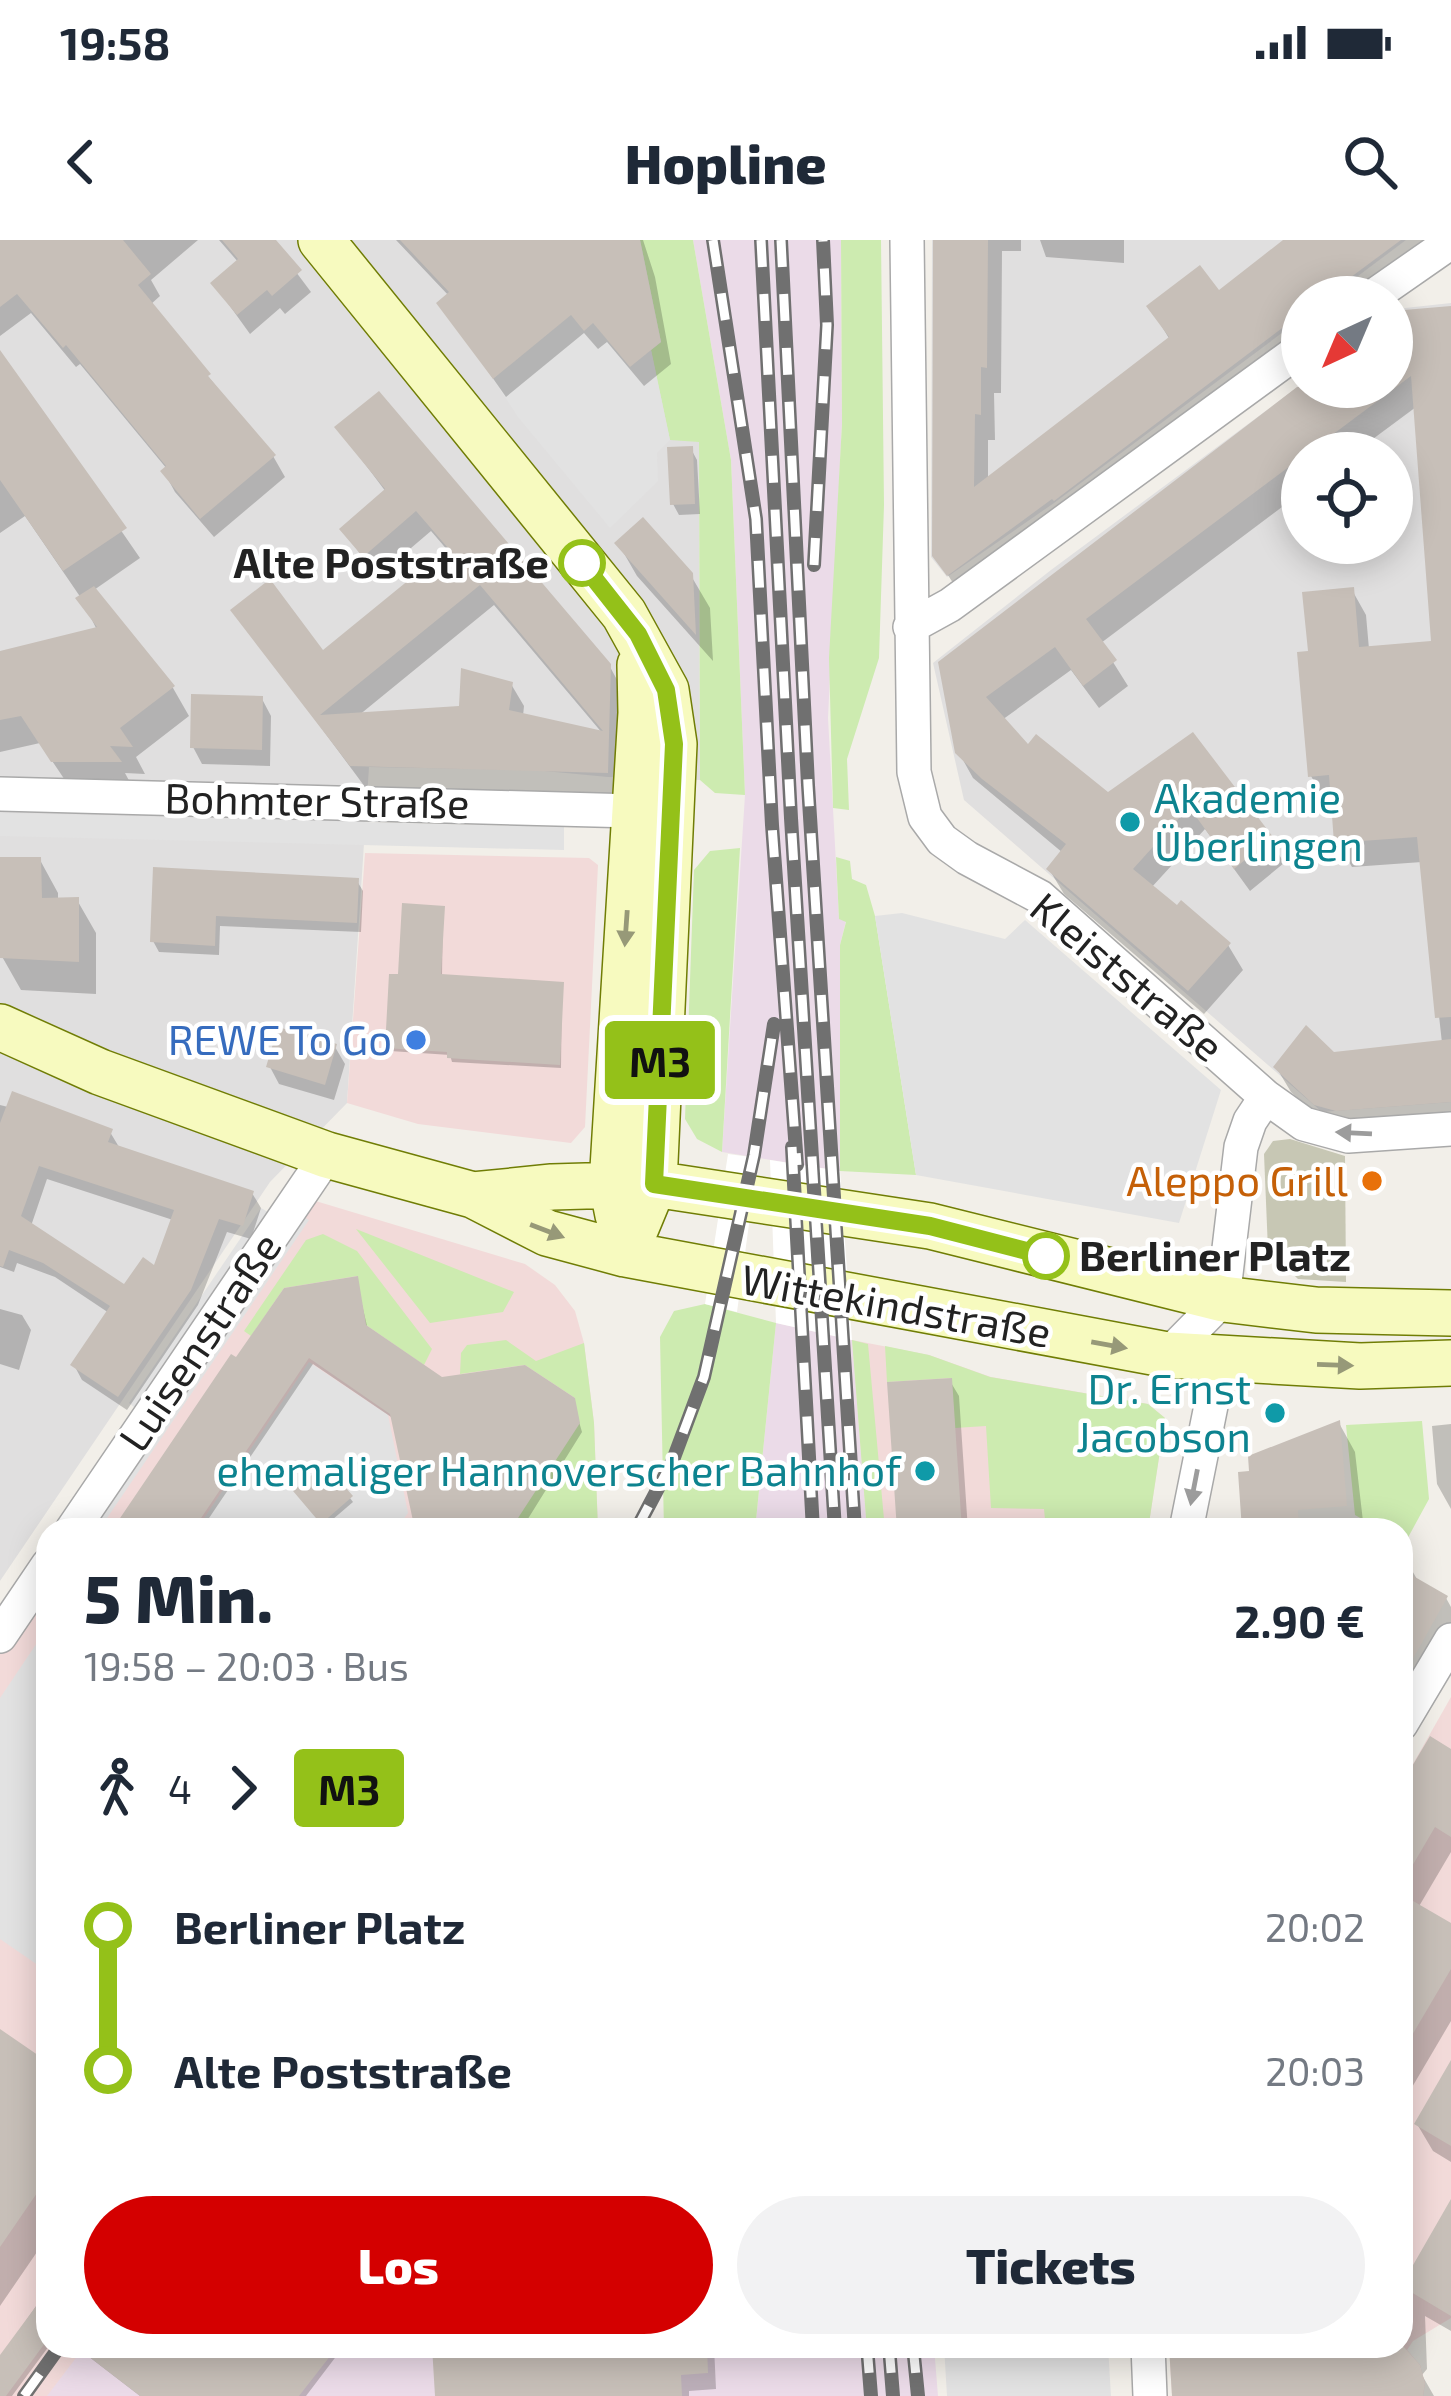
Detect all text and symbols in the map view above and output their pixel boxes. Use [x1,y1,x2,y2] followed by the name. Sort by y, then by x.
[60,15,170,69] text: 19:58
[48,129,114,195] icon: back
[1337,129,1403,195] icon: search
[624,130,827,195] text: Hopline
[1281,276,1413,408] north arrow
[1281,276,1413,564] map controls
[1281,432,1413,564] button: locate
[234,536,549,586] place label: Alte Poststraße
[560,541,604,585] marker: Alte Poststraße
[164,771,470,827] street label: Bohmter Straße
[1154,771,1363,869] place label: Akademie Überlingen
[1117,809,1143,835] marker: Akademie Überlingen
[1022,881,1235,1070] street label: Kleiststraße
[617,910,636,947] one-way arrow
[168,1013,392,1063] place label: REWE To Go
[606,1021,714,1099] line badge: M3
[403,1027,429,1053] marker: REWE To Go
[629,1035,691,1085] text: M3
[1334,1123,1372,1142] one-way arrow
[1126,1154,1349,1204] place label: Aleppo Grill
[1359,1168,1385,1194] marker: Aleppo Grill
[107,1222,290,1459] street label: Luisenstraße
[529,1222,565,1241] one-way arrow
[1079,1229,1351,1279] place label: Berliner Platz
[1024,1234,1068,1278] marker: Berliner Platz
[738,1252,1055,1356] street label: Wittekindstraße
[1091,1336,1128,1355] one-way arrow
[1317,1356,1355,1375] one-way arrow
[1076,1362,1251,1460] place label: Dr. Ernst Jacobson
[1262,1400,1288,1426] marker: Dr. Ernst Jacobson
[216,1444,902,1494] place label: ehemaliger Hannoverscher Bahnhof
[912,1458,938,1484] marker: ehemaliger Hannoverscher Bahnhof
[1184,1468,1203,1506] one-way arrow
[84,1557,273,1636] text: 5 Min.
[1234,1593,1365,1647] text: 2.90 €
[84,1642,409,1689] text: 19:58 – 20:03 · Bus
[84,1755,150,1821] icon: walk
[210,1755,276,1821] icon: forward
[318,1763,380,1813] text: M3
[168,1765,192,1812] text: 4
[174,1899,465,1953] text: Berliner Platz
[1265,1903,1365,1950] text: 20:02
[174,2043,512,2097] text: Alte Poststraße
[1265,2047,1365,2094] text: 20:03
[84,2196,713,2334] button: Los
[737,2196,1365,2334] button: Tickets

